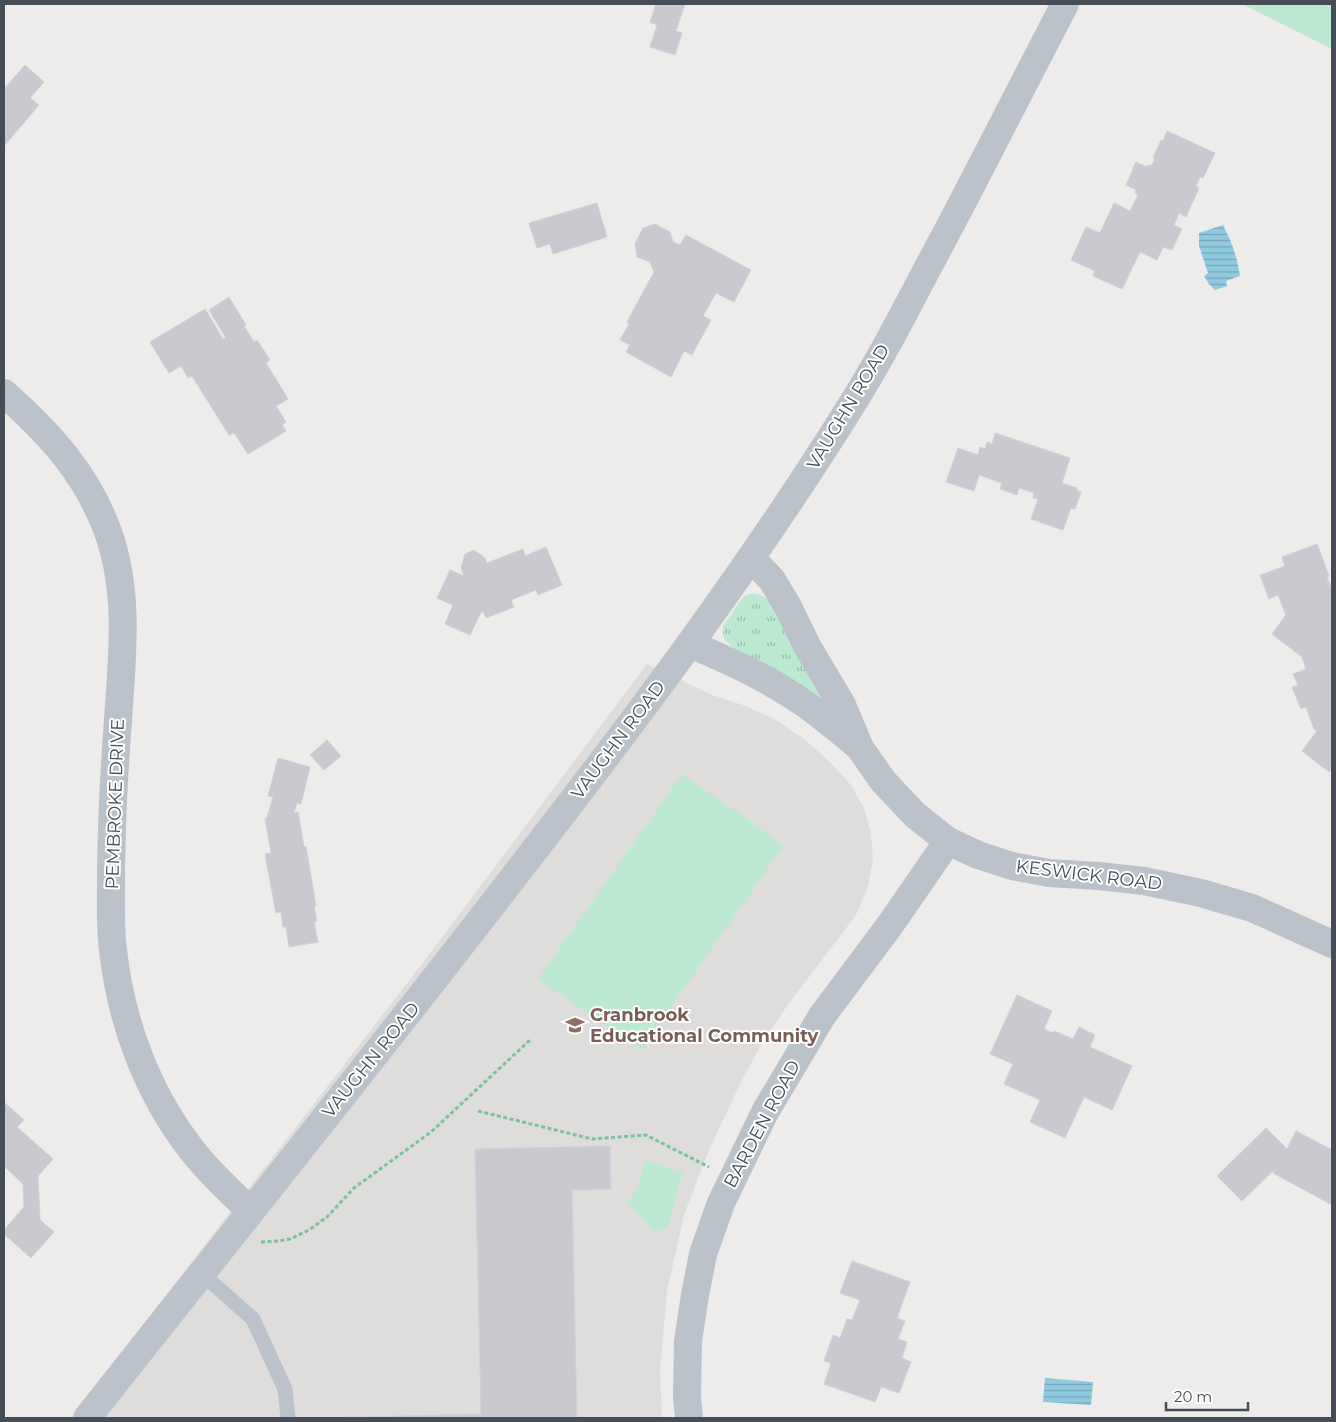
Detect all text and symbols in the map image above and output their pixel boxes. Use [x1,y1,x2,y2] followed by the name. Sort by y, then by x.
[802,340,894,474] street label: VAUGHN ROAD
[566,677,670,803] street label: VAUGHN ROAD
[101,718,129,890] street label: PEMBROKE DRIVE
[1015,855,1163,895] street label: KESWICK ROAD
[318,998,424,1122] street label: VAUGHN ROAD
[590,1004,819,1047] place label: Cranbrook Educational Community
[564,1014,586,1036] school or university icon: Cranbrook Educational Community
[719,1056,805,1192] street label: BARDEN ROAD
[1166,1380,1248,1412] scale bar
[1174,1387,1212,1406] text: 20 m

